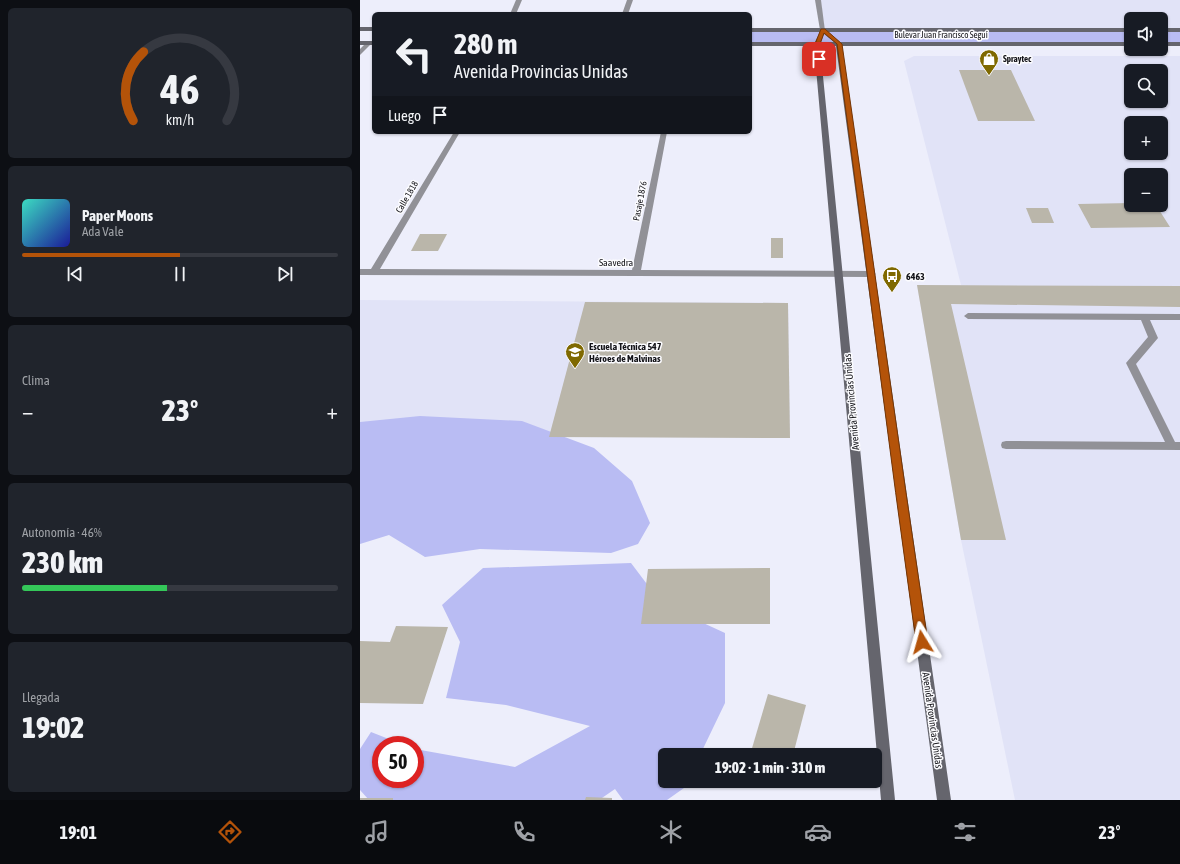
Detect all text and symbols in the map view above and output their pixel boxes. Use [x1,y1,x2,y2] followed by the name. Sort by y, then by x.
[1124,12,1168,212] map controls
[1124,12,1168,56] button: sound
[388,28,440,80] icon: left
[454,28,517,60] text: 280 m
[894,30,988,40] street label: Bulevar Juan Francisco Seguí
[802,42,836,76] pin
[808,48,830,70] icon: arrive
[978,48,1000,76] shop icon: Spraytec
[1003,54,1032,64] place label: Spraytec
[454,61,628,82] text: Avenida Provincias Unidas
[1124,64,1168,108] button: search
[159,65,200,113] text: 46
[429,104,451,126] icon: arrive
[388,107,421,124] text: Luego
[166,112,194,128] text: km/h
[1124,116,1168,160] button: +
[1124,168,1168,212] button: −
[394,179,420,215] street label: Calle 1818
[631,180,649,222] street label: Pasaje 1876
[82,207,153,224] text: Paper Moons
[82,224,124,239] text: Ada Vale
[599,257,633,268] street label: Saavedra
[64,263,86,285] icon: previous
[169,263,191,285] icon: pause
[274,263,296,285] icon: next
[881,265,903,293] bus stop icon: 6463
[906,271,925,282] place label: 6463
[564,341,586,369] school or university icon: Escuela Técnica 547 Héroes de Malvinas
[589,341,662,364] place label: Escuela Técnica 547 Héroes de Malvinas
[842,353,861,451] street label: Avenida Provincias Unidas
[22,373,50,388] text: Clima
[162,393,198,427] text: 23°
[22,398,33,424] text: −
[327,398,338,424] text: +
[22,525,102,540] text: Autonomía · 46%
[22,545,103,579] text: 230 km
[901,621,943,663] position arrow
[920,671,945,769] street label: Avenida Provincias Unidas
[22,690,60,705] text: Llegada
[22,710,84,744] text: 19:02
[372,736,424,788] speed limit sign: 50
[715,759,825,776] text: 19:02 · 1 min · 310 m
[216,818,244,846] icon: directions
[363,818,391,846] icon: music
[510,818,538,846] icon: phone
[657,818,685,846] icon: climate
[804,818,832,846] icon: car
[951,818,979,846] icon: filters
[60,822,97,843] text: 19:01
[1098,822,1120,843] text: 23°

